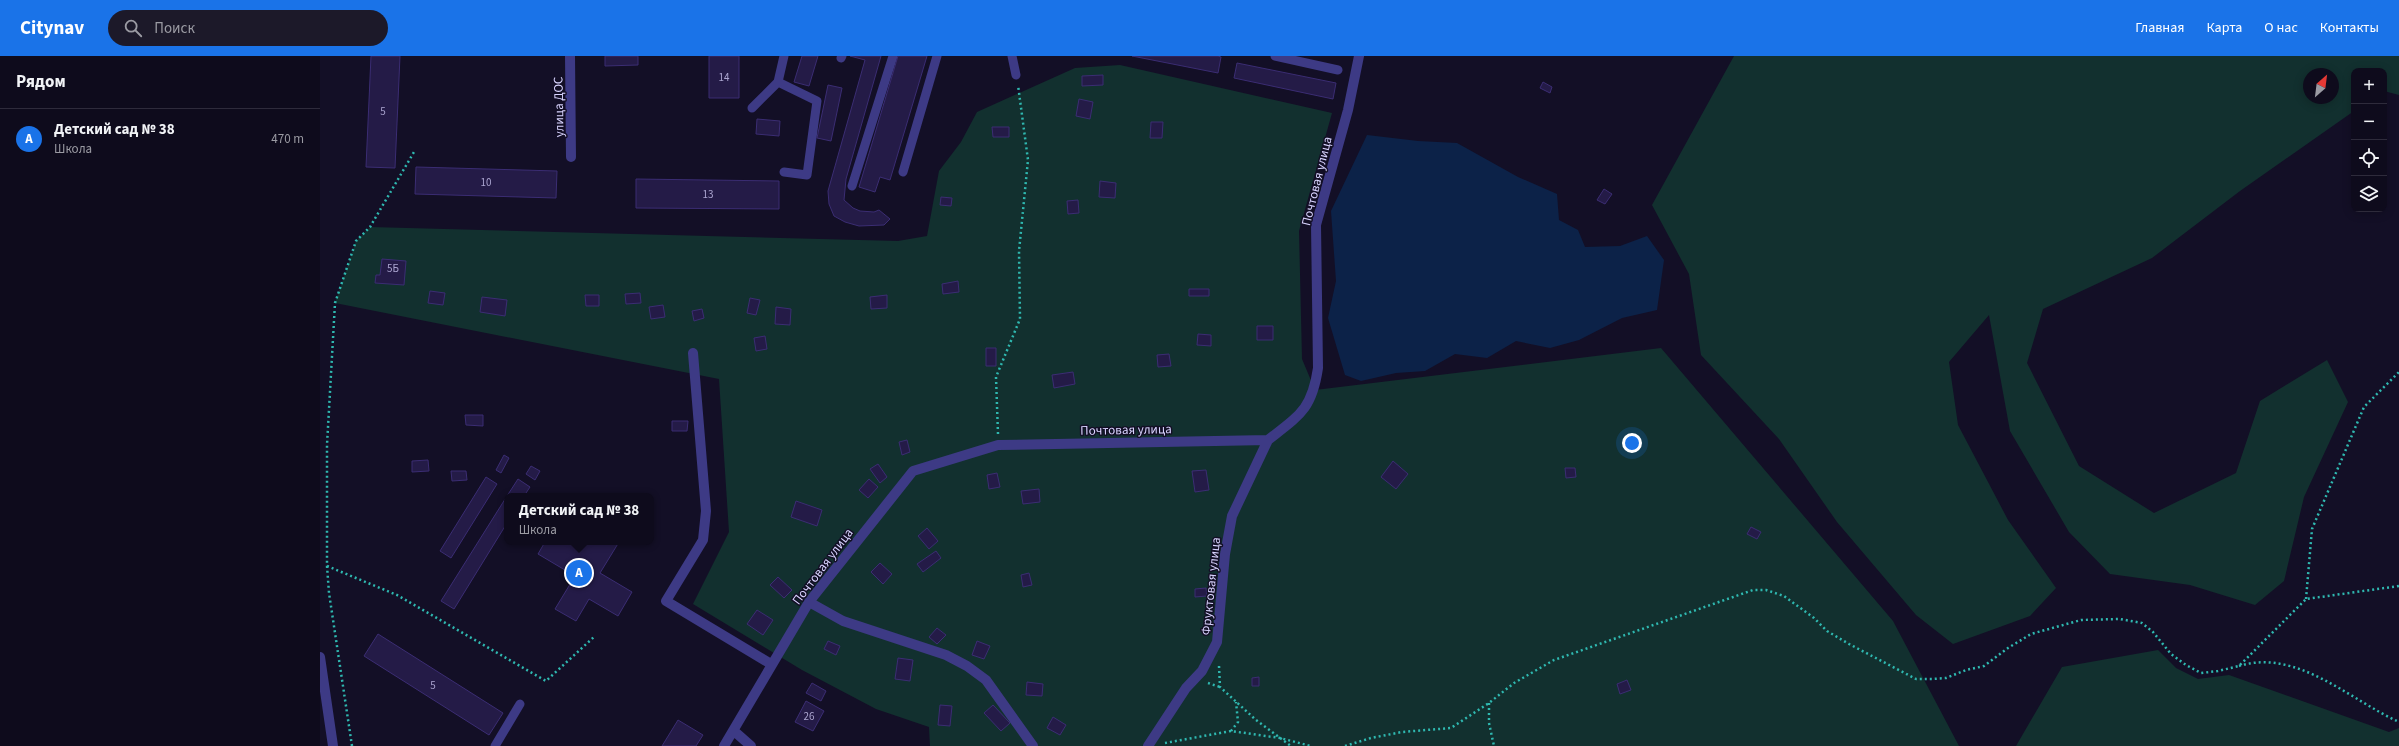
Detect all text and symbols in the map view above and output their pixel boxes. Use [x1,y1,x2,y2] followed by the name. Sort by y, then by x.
[108,10,388,46] search box
[20,15,84,42] text: Citynav
[122,17,144,39] icon: search
[154,18,195,39] text: Поиск
[2135,18,2184,38] text: Главная
[2206,18,2242,38] text: Карта
[2264,18,2298,38] text: О нас
[2320,18,2379,38] text: Контакты
[2303,68,2339,104] north arrow
[2351,68,2387,212] map controls
[2351,68,2387,104] button: +
[16,70,66,94] text: Рядом
[719,70,730,85] house number: 14
[549,76,569,138] street label: улица ДОС
[380,104,386,119] house number: 5
[2351,104,2387,140] button: −
[54,119,175,140] text: Детский сад № 38
[25,130,33,148] text: A
[271,130,304,148] text: 470 m
[1297,135,1337,228] street label: Почтовая улица
[54,140,92,158] text: Школа
[2351,140,2387,176] button: locate
[481,175,491,190] house number: 10
[2351,176,2387,212] button: layers
[703,187,713,202] house number: 13
[387,261,399,276] house number: 5Б
[1080,420,1172,440] street label: Почтовая улица
[1622,433,1642,453] your location
[504,493,654,545] popup
[519,500,639,521] text: Детский сад № 38
[519,521,557,539] text: Школа
[788,525,858,609] street label: Почтовая улица
[1197,536,1225,636] street label: Фруктовая улица
[566,558,592,588] pin: A
[430,678,436,693] house number: 5
[804,709,815,724] house number: 26

